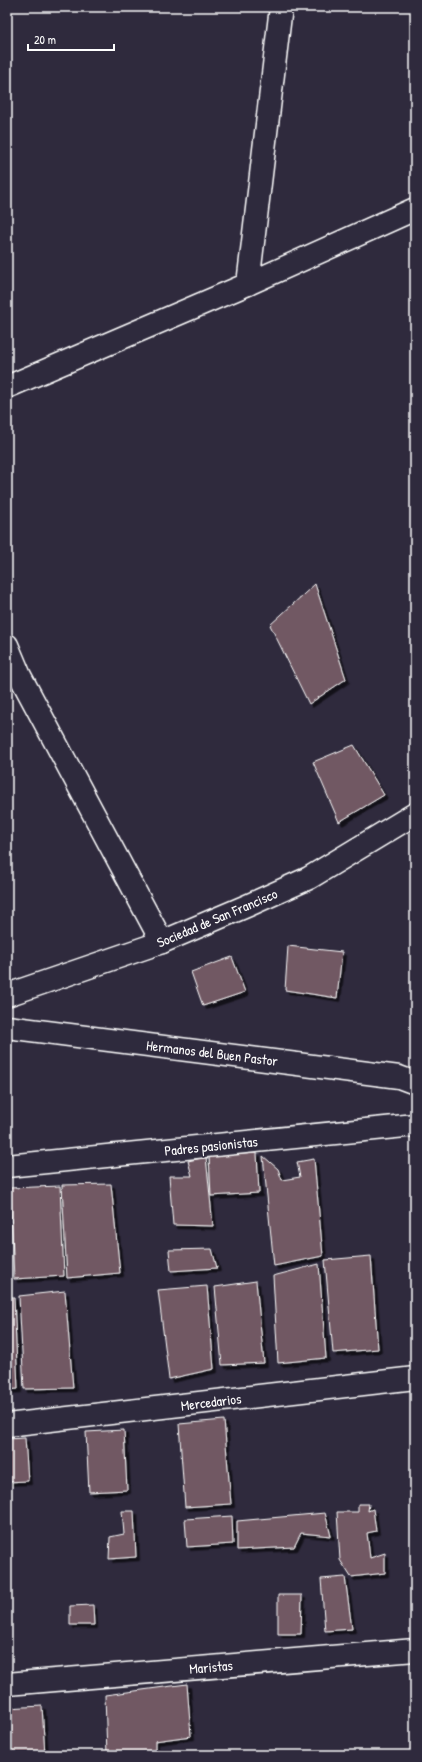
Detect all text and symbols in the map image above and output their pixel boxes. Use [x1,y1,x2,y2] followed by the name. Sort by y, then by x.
[28,26,114,52] scale bar
[34,31,56,48] text: 20 m
[154,883,280,951] street label: Sociedad de San Francisco
[145,1035,280,1070] street label: Hermanos del Buen Pastor
[163,1131,259,1161] street label: Padres pasionistas
[180,1388,242,1415] street label: Mercedarios
[188,1655,233,1678] street label: Maristas

